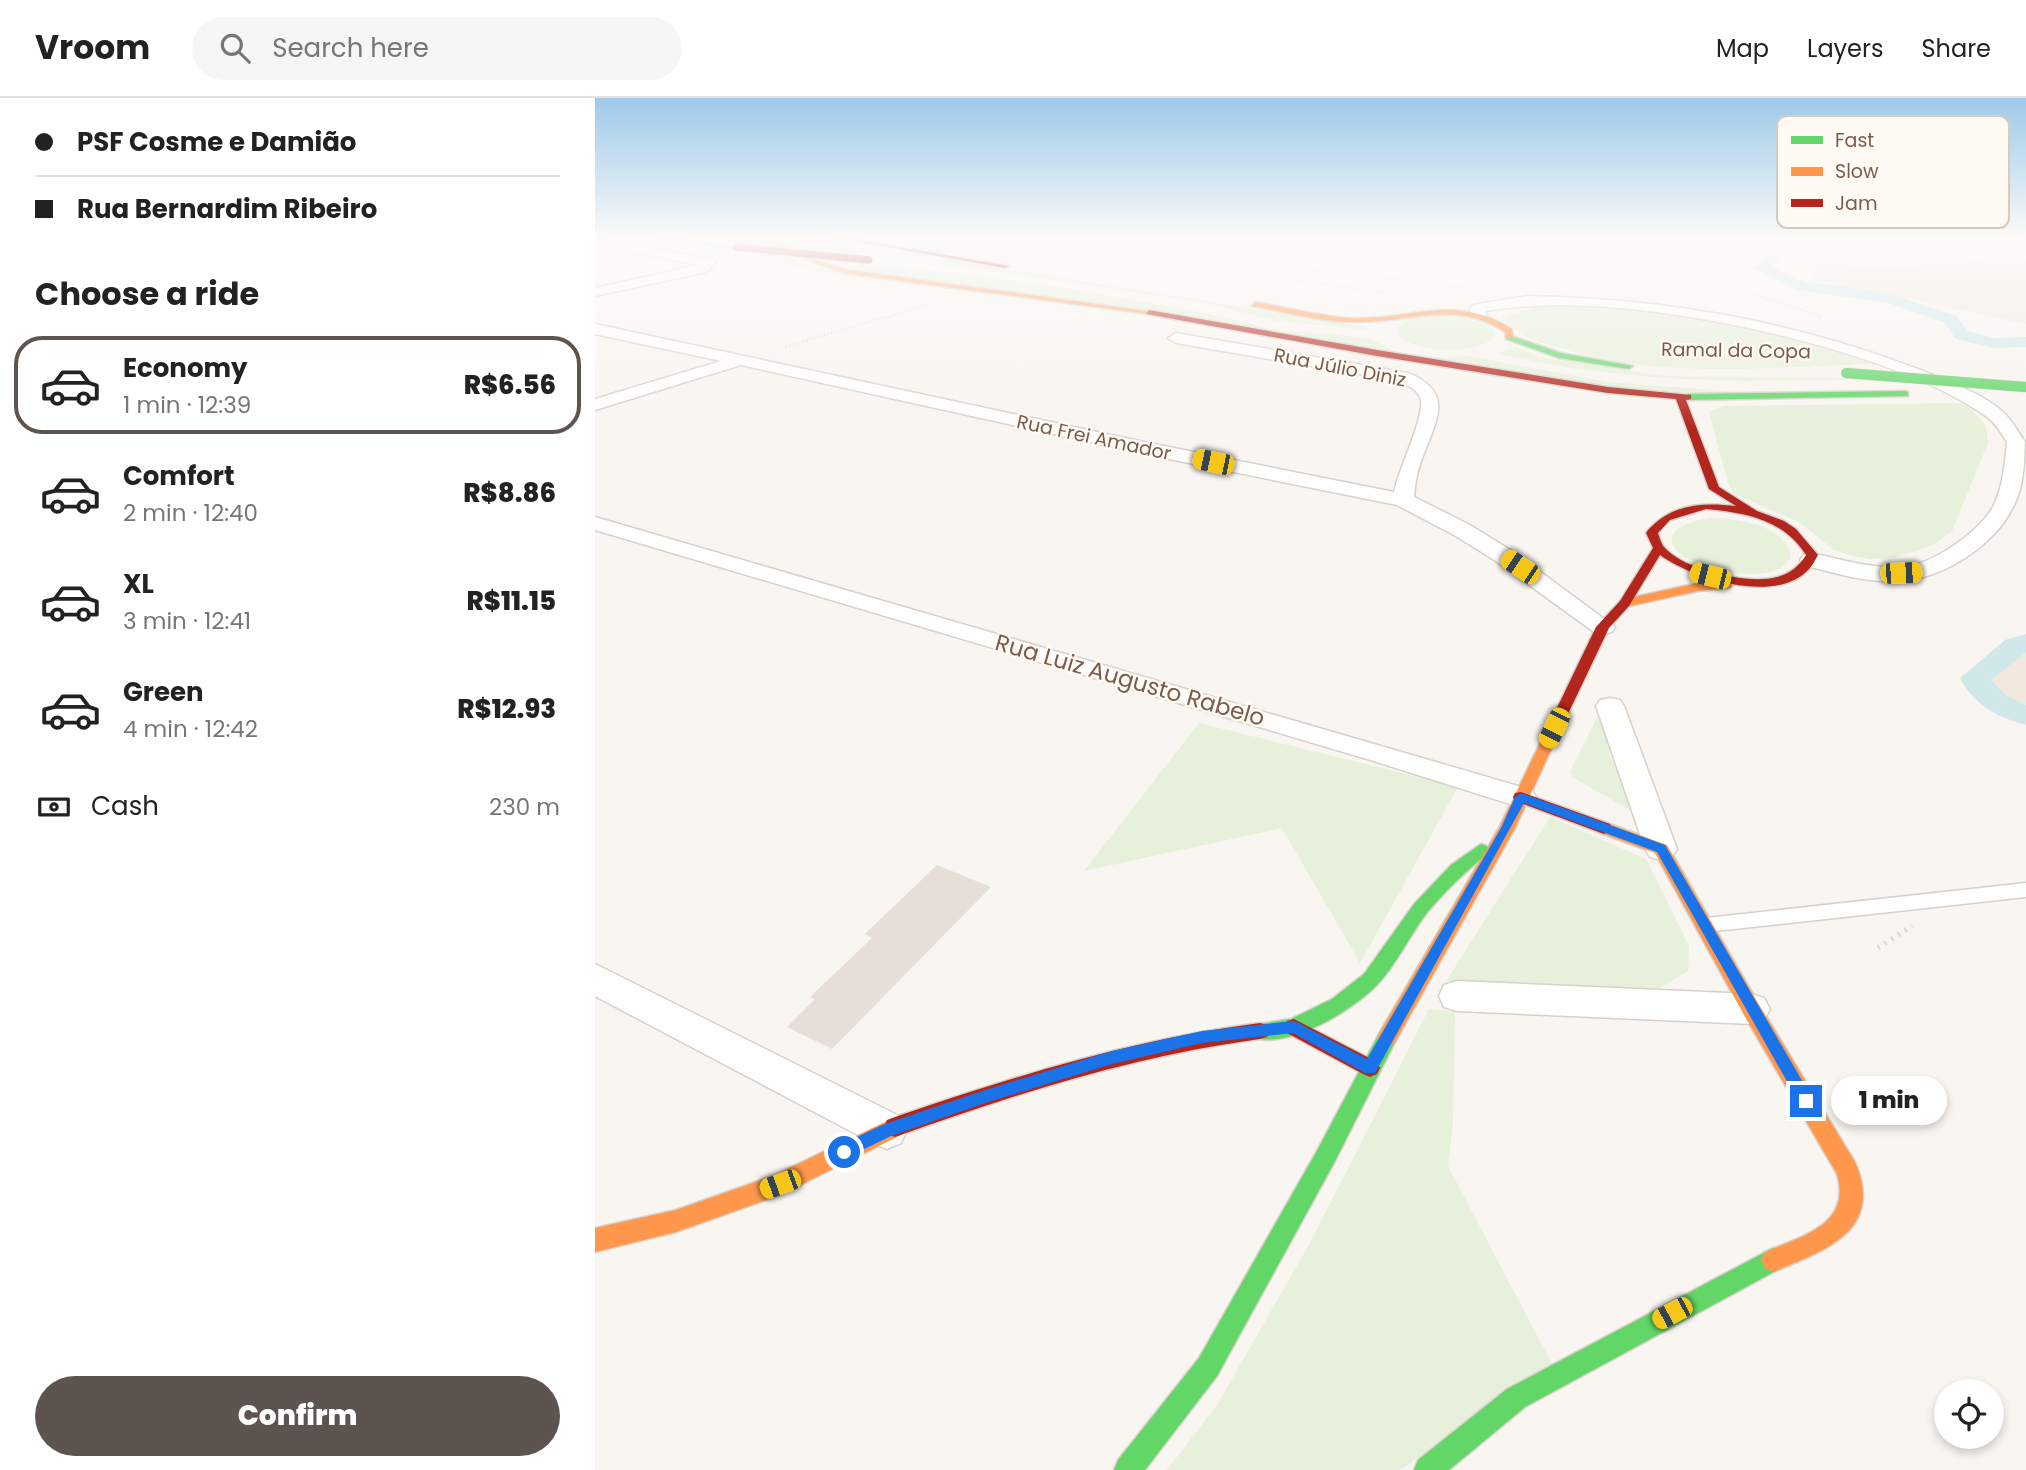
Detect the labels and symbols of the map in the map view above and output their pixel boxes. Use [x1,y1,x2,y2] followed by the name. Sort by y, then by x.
[1777,116,2009,228] legend
[1835,127,1874,154] text: Fast
[1835,158,1879,185] text: Slow
[1835,190,1877,217] text: Jam
[1661,336,1811,365] street label: Ramal da Copa
[1272,341,1408,394] street label: Rua Júlio Diniz
[1014,408,1174,467] street label: Rua Frei Amador
[1191,447,1236,477] car
[1497,547,1544,587] car
[1688,561,1733,591] car
[1880,562,1923,584] car
[992,626,1268,734] street label: Rua Luiz Augusto Rabelo
[1536,705,1573,751] car
[1831,1076,1946,1126] callout: 1 min
[1790,1085,1822,1117] route end
[828,1136,860,1168] route start
[757,1167,804,1201] car
[1649,1294,1696,1332] car

